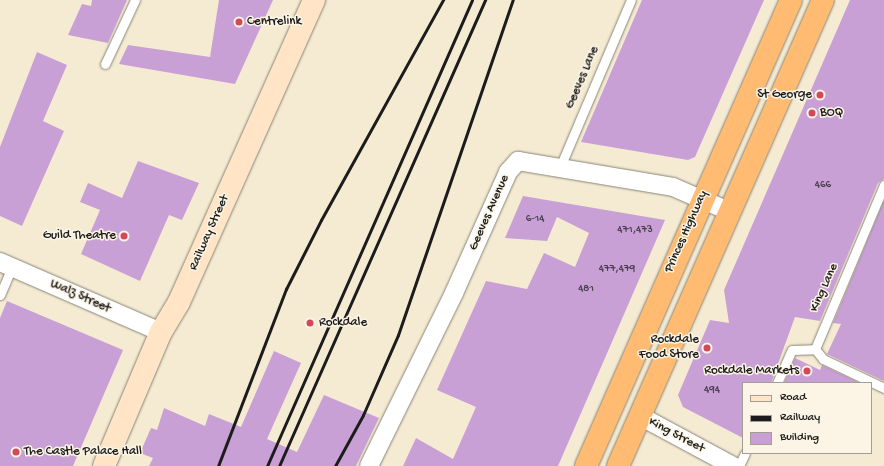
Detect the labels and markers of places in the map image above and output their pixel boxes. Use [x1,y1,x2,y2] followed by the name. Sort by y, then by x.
[247,14,301,30] place label: Centrelink
[234,17,244,27] marker: Centrelink
[757,87,812,103] place label: St George
[815,90,825,100] marker: St George
[820,105,843,121] place label: BOQ
[807,108,817,118] marker: BOQ
[43,228,116,244] place label: Guild Theatre
[119,231,129,241] marker: Guild Theatre
[319,315,367,331] place label: Rockdale
[304,317,316,329] marker: Rockdale
[639,333,699,364] place label: Rockdale Food Store
[702,343,712,353] marker: Rockdale Food Store
[704,363,799,379] place label: Rockdale Markets
[802,366,812,376] marker: Rockdale Markets
[24,444,142,460] place label: The Castle Palace Hall
[11,447,21,457] marker: The Castle Palace Hall

